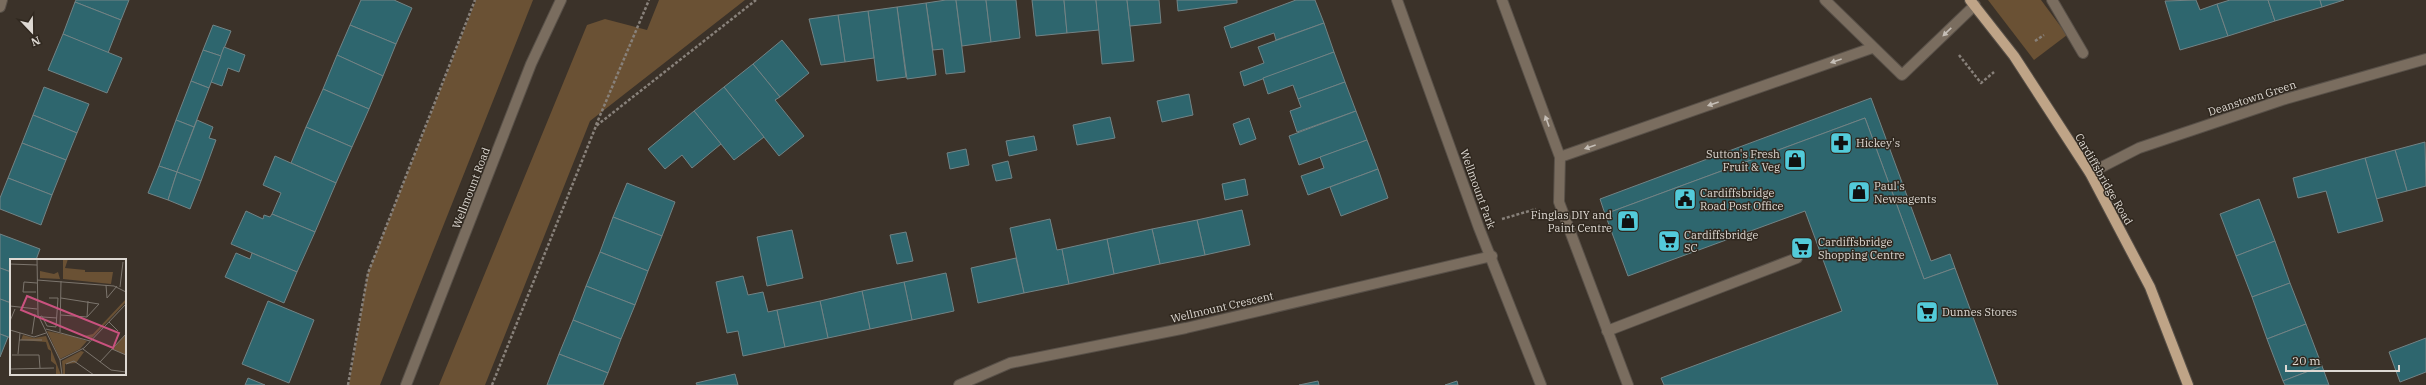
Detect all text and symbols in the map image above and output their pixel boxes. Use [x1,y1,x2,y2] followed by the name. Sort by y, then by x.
[12,12,52,52] north arrow
[1942,28,1952,37] one-way arrow
[29,33,42,50] text: N
[1829,58,1841,64] one-way arrow
[2206,77,2298,119] street label: Deanstown Green
[1707,101,1719,107] one-way arrow
[1543,114,1549,126] one-way arrow
[1828,130,1854,156] pharmacy icon: Hickey's
[2072,131,2136,227] street label: Cardiffsbridge Road
[1856,136,1900,150] place label: Hickey's
[1584,144,1596,150] one-way arrow
[449,145,493,231] street label: Wellmount Road
[1457,147,1499,231] street label: Wellmount Park
[1706,147,1780,174] place label: Sutton's Fresh Fruit & Veg
[1782,147,1808,173] shop icon: Sutton's Fresh Fruit & Veg
[1846,179,1872,205] shop icon: Paul's Newsagents
[1874,179,1936,206] place label: Paul's Newsagents
[1672,186,1698,212] public building icon: Cardiffsbridge Road Post Office
[1700,186,1784,213] place label: Cardiffsbridge Road Post Office
[1531,208,1612,235] place label: Finglas DIY and Paint Centre
[1615,208,1641,234] shop icon: Finglas DIY and Paint Centre
[1656,228,1682,254] supermarket icon: Cardiffsbridge SC
[1684,228,1758,255] place label: Cardiffsbridge SC
[1789,235,1815,261] supermarket icon: Cardiffsbridge Shopping Centre
[1818,235,1905,262] place label: Cardiffsbridge Shopping Centre
[10,259,126,375] inset map
[1169,288,1275,326] street label: Wellmount Crescent
[1914,299,1940,325] supermarket icon: Dunnes Stores
[1942,305,2017,319] place label: Dunnes Stores
[2286,347,2399,373] scale bar
[2292,353,2321,368] text: 20 m

